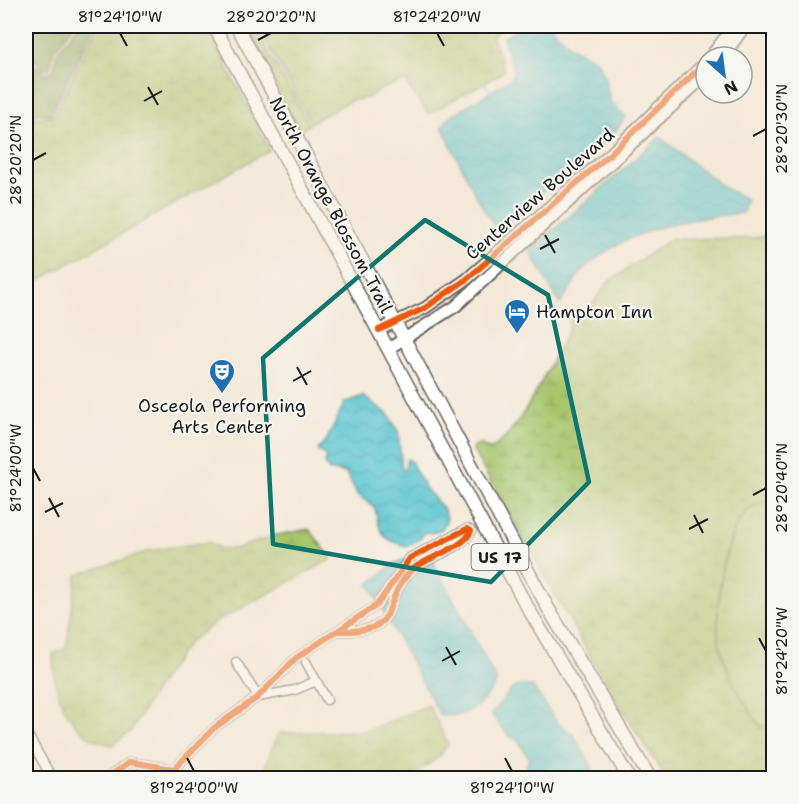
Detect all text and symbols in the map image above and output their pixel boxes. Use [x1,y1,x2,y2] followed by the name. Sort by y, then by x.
[78,7,162,27] text: 81°24'10"W
[226,7,316,27] text: 28°20'20"N
[393,7,481,27] text: 81°24'20"W
[694,45,754,105] north arrow
[720,76,741,100] text: N
[772,84,792,174] text: 28°20'30"N
[264,93,399,318] street label: North Orange Blossom Trail
[6,115,26,205] text: 28°20'20"N
[461,123,619,265] street label: Centerview Boulevard
[502,297,532,335] hotel icon: Hampton Inn
[536,300,653,324] place label: Hampton Inn
[207,357,237,395] theatre icon: Osceola Performing Arts Center
[138,394,306,439] place label: Osceola Performing Arts Center
[6,424,26,512] text: 81°24'00"W
[772,443,792,533] text: 28°20'40"N
[472,544,528,570] road number: US 17
[772,607,792,695] text: 81°24'20"W
[150,778,238,798] text: 81°24'00"W
[470,778,554,798] text: 81°24'10"W

